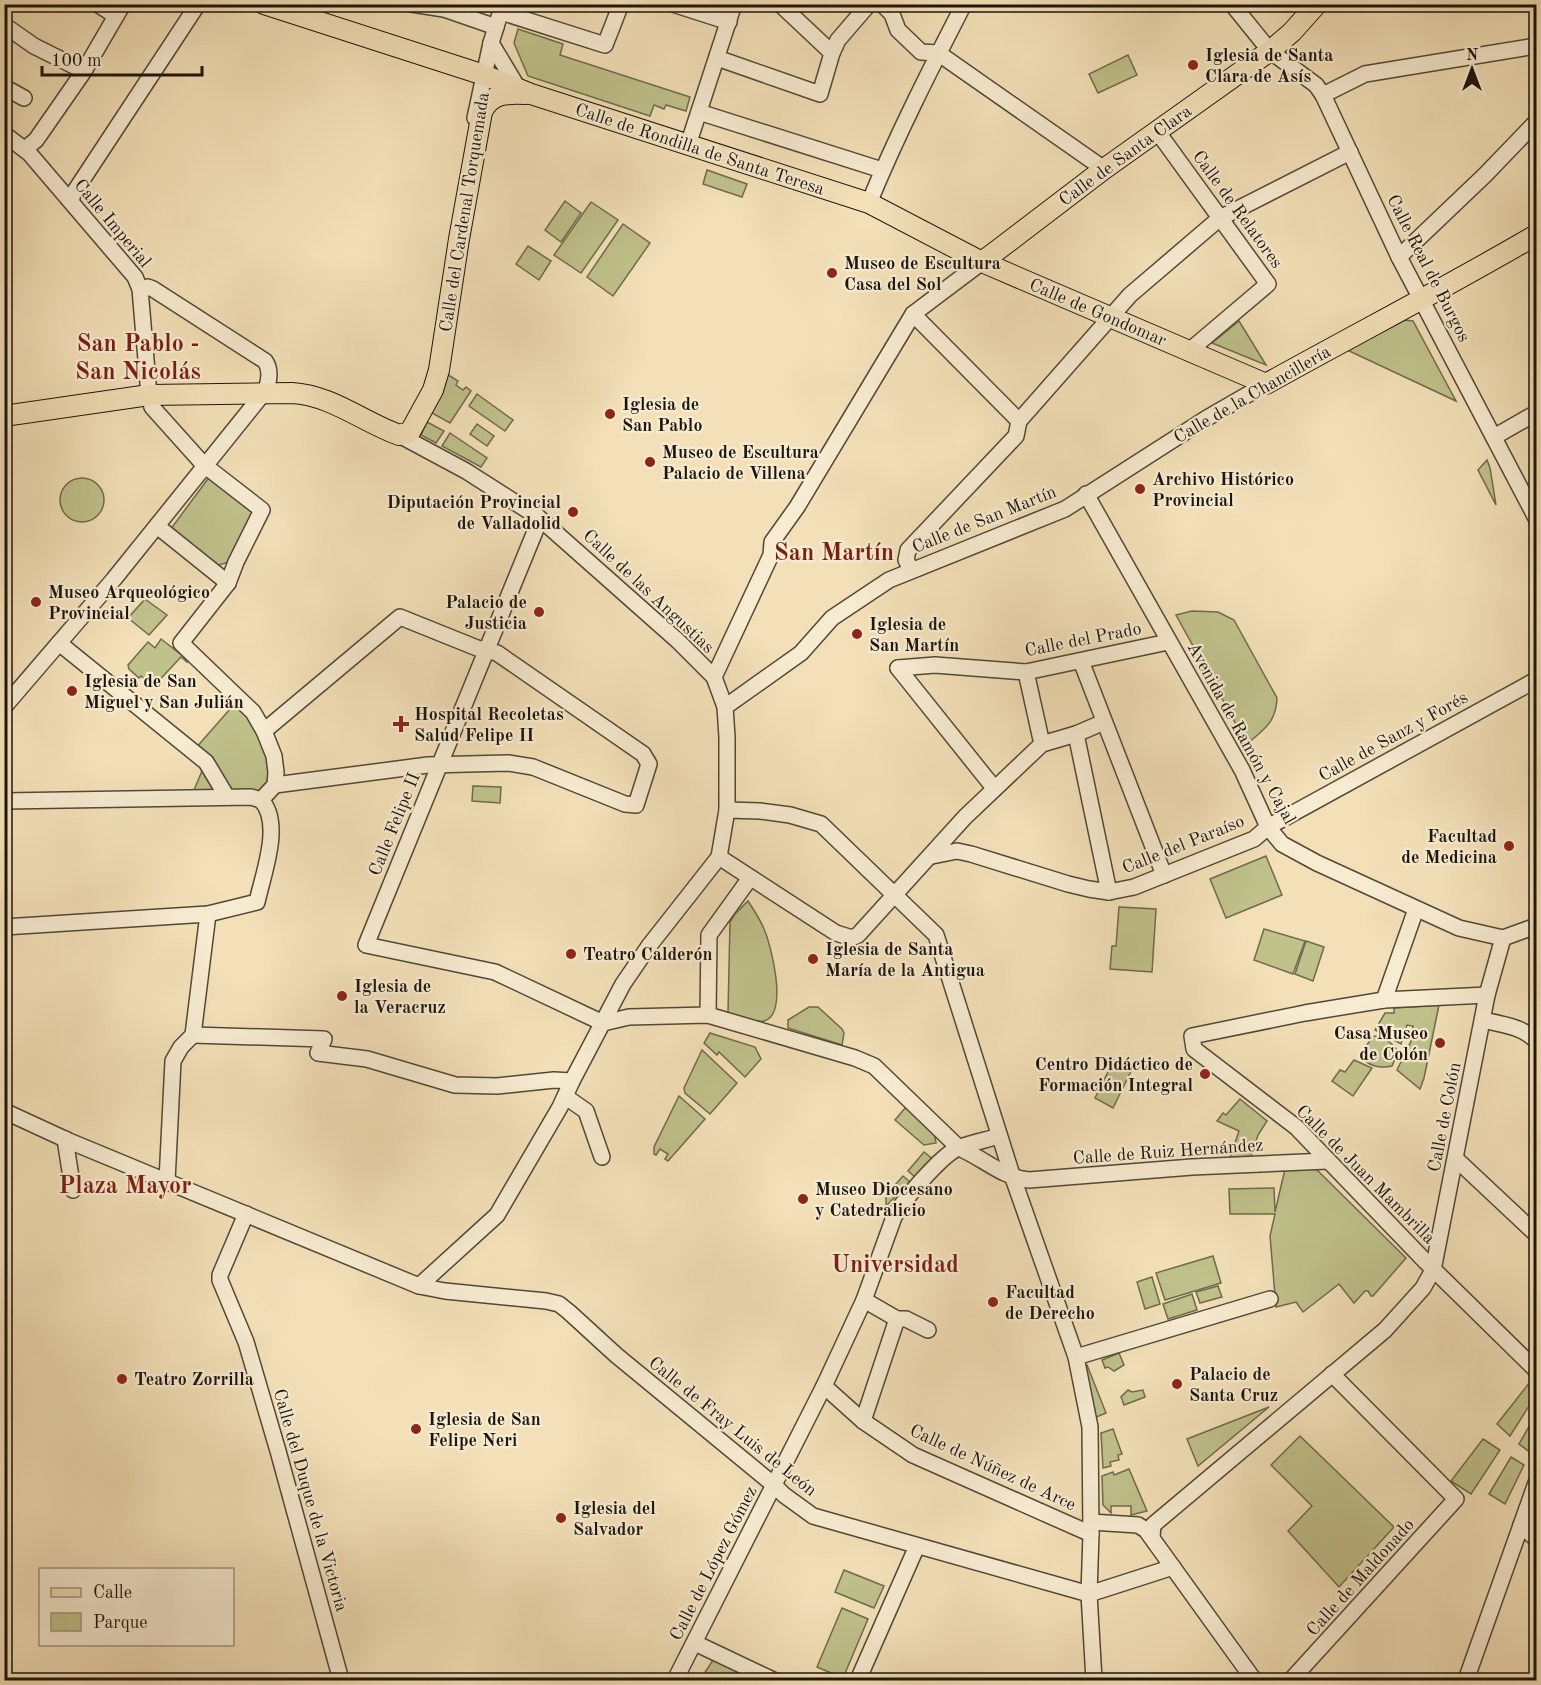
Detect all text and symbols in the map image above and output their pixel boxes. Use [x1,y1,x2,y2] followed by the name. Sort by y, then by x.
[42,39,202,77] scale bar
[1442,39,1502,99] north arrow
[1205,47,1333,86] place label: Iglesia de Santa Clara de Asís
[1466,48,1479,64] text: N
[51,52,102,70] text: 100 m
[1186,58,1200,72] marker: Iglesia de Santa Clara de Asís
[437,91,493,333] street label: Calle del Cardenal Torquemada
[573,101,827,199] street label: Calle de Rondilla de Santa Teresa
[1056,102,1195,210] street label: Calle de Santa Clara
[1189,148,1286,272] street label: Calle de Relatores
[70,176,154,271] street label: Calle Imperial
[1383,192,1473,345] street label: Calle Real de Burgos
[844,255,1001,294] place label: Museo de Escultura Casa del Sol
[825,266,839,280] marker: Museo de Escultura Casa del Sol
[1026,276,1169,350] street label: Calle de Gondomar
[75,333,201,385] district label: San Pablo - San Nicolás
[1171,343,1334,447] street label: Calle de la Chancillería
[622,396,702,435] place label: Iglesia de San Pablo
[603,407,617,421] marker: Iglesia de San Pablo
[662,444,819,483] place label: Museo de Escultura Palacio de Villena
[643,455,657,469] marker: Museo de Escultura Palacio de Villena
[1152,471,1294,510] place label: Archivo Histórico Provincial
[1133,482,1147,496] marker: Archivo Histórico Provincial
[910,483,1059,557] street label: Calle de San Martín
[387,494,561,533] place label: Diputación Provincial de Valladolid
[566,505,580,519] marker: Diputación Provincial de Valladolid
[579,527,717,657] street label: Calle de las Angustias
[774,542,894,566] district label: San Martín
[48,584,210,623] place label: Museo Arqueológico Provincial
[445,594,527,633] place label: Palacio de Justicia
[29,595,43,609] marker: Museo Arqueológico Provincial
[532,605,546,619] marker: Palacio de Justicia
[869,616,959,655] place label: Iglesia de San Martín
[1023,620,1143,660] street label: Calle del Prado
[850,627,864,641] marker: Iglesia de San Martín
[1184,639,1299,828] street label: Avenida de Ramón y Cajal
[84,673,244,712] place label: Iglesia de San Miguel y San Julián
[65,684,79,698] marker: Iglesia de San Miguel y San Julián
[1316,688,1471,785] street label: Calle de Sanz y Forés
[414,706,564,745] place label: Hospital Recoletas Salud Felipe II
[392,715,410,733] marker: Hospital Recoletas Salud Felipe II
[366,770,424,879] street label: Calle Felipe II
[1120,812,1247,878] street label: Calle del Paraíso
[1401,828,1497,867] place label: Facultad de Medicina
[1502,839,1516,853] marker: Facultad de Medicina
[825,941,985,980] place label: Iglesia de Santa María de la Antigua
[583,946,713,964] place label: Teatro Calderón
[564,947,578,961] marker: Teatro Calderón
[806,952,820,966] marker: Iglesia de Santa María de la Antigua
[354,978,446,1017] place label: Iglesia de la Veracruz
[335,989,349,1003] marker: Iglesia de la Veracruz
[1334,1025,1428,1064] place label: Casa Museo de Colón
[1433,1036,1447,1050] marker: Casa Museo de Colón
[1035,1056,1193,1095] place label: Centro Didáctico de Formación Integral
[1426,1061,1464,1173] street label: Calle de Colón
[1198,1067,1212,1081] marker: Centro Didáctico de Formación Integral
[1292,1102,1438,1248] street label: Calle de Juan Mambrilla
[1072,1136,1264,1168] street label: Calle de Ruiz Hernández
[58,1175,192,1199] district label: Plaza Mayor
[815,1181,953,1220] place label: Museo Diocesano y Catedralicio
[796,1192,810,1206] marker: Museo Diocesano y Catedralicio
[831,1254,959,1278] district label: Universidad
[1005,1284,1095,1323] place label: Facultad de Derecho
[986,1295,1000,1309] marker: Facultad de Derecho
[645,1354,820,1500] street label: Calle de Fray Luis de León
[1189,1366,1278,1405] place label: Palacio de Santa Cruz
[134,1371,254,1389] place label: Teatro Zorrilla
[115,1372,129,1386] marker: Teatro Zorrilla
[1170,1377,1184,1391] marker: Palacio de Santa Cruz
[270,1387,351,1614] street label: Calle del Duque de la Victoria
[428,1411,541,1450] place label: Iglesia de San Felipe Neri
[907,1421,1078,1514] street label: Calle de Núñez de Arce
[409,1422,423,1436] marker: Iglesia de San Felipe Neri
[667,1483,761,1644] street label: Calle de López Gómez
[573,1500,656,1539] place label: Iglesia del Salvador
[554,1511,568,1525] marker: Iglesia del Salvador
[1304,1516,1418,1640] street label: Calle de Maldonado
[39,1568,234,1646] legend
[93,1584,132,1602] text: Calle
[93,1614,148,1632] text: Parque

